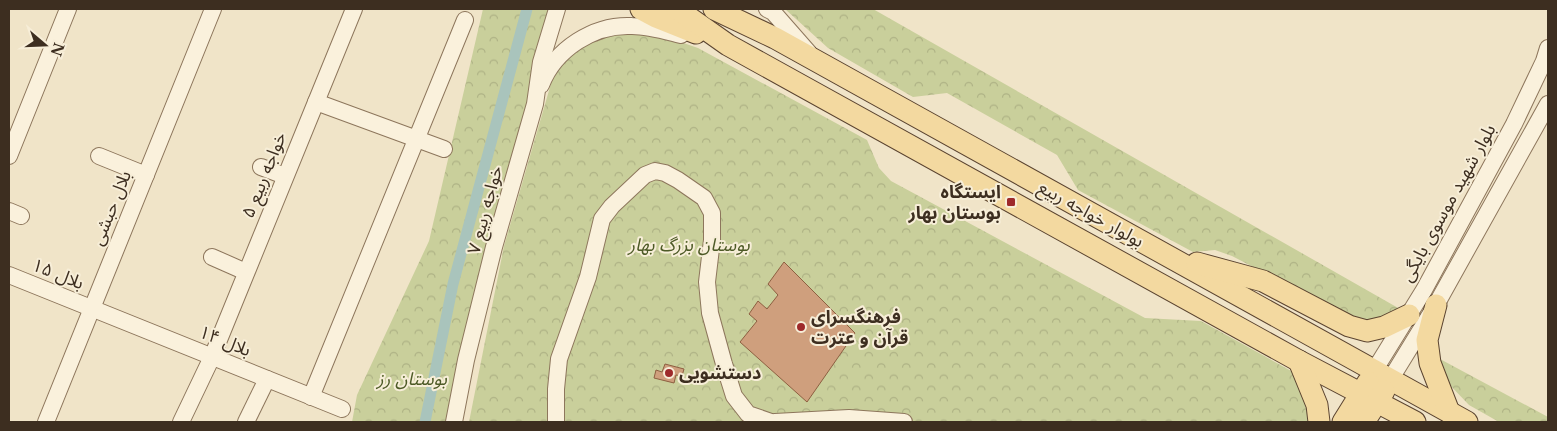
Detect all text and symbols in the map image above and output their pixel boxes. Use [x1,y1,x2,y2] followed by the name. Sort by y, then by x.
[20,20,70,70] north arrow
[47,40,68,58] text: N
[1396,120,1500,286] street label: بلوار شهید موسوی بایگی
[237,129,294,222] street label: خواجه ربیع ۵
[463,163,510,257] street label: خواجه ربیع ۷
[86,167,136,249] street label: بلال حبشی
[1033,176,1148,255] street label: بولوار خواجه ربیع
[907,181,1001,224] place label: ایستگاه بوستان بهار
[1005,196,1017,208] marker: ایستگاه بوستان بهار
[626,234,750,256] park label: بوستان بزرگ بهار
[29,254,87,294] street label: بلال ۱۵
[811,306,908,349] place label: فرهنگسرای قرآن و عترت
[196,321,254,361] street label: بلال ۱۴
[795,321,807,333] marker: فرهنگسرای قرآن و عترت
[679,362,761,384] place label: دستشویی
[663,367,675,379] marker: دستشویی
[375,368,447,390] park label: بوستان رز

